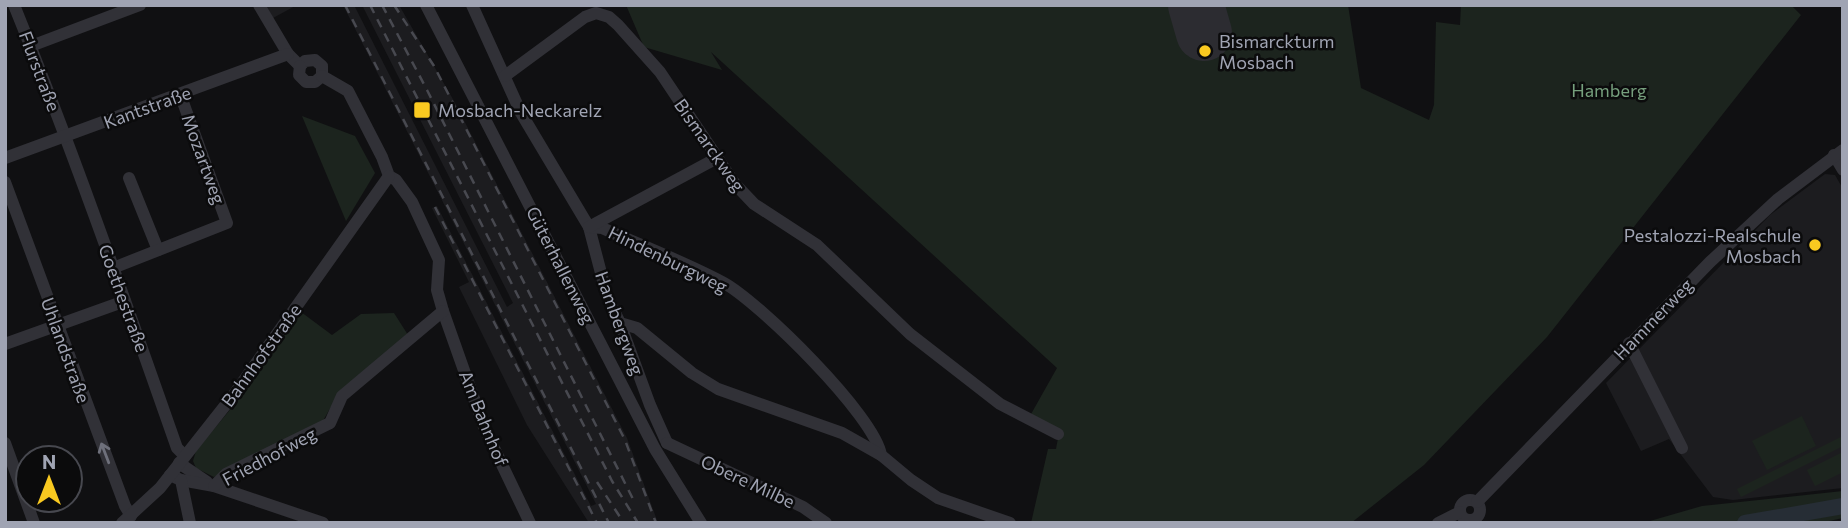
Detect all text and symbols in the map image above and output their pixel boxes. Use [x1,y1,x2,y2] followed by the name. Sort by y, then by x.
[15,28,65,114] street label: Flurstraße
[1219,30,1334,73] place label: Bismarckturm Mosbach
[1197,43,1213,59] marker: Bismarckturm Mosbach
[1571,79,1647,101] park label: Hamberg
[100,81,194,133] street label: Kantstraße
[670,94,750,196] street label: Bismarckweg
[438,99,602,121] place label: Mosbach-Neckarelz
[412,100,432,120] marker: Mosbach-Neckarelz
[178,111,231,207] street label: Mozartweg
[522,203,600,328] street label: Güterhallenweg
[605,221,731,297] street label: Hindenburgweg
[1624,224,1801,267] place label: Pestalozzi-Realschule Mosbach
[1807,237,1823,253] marker: Pestalozzi-Realschule Mosbach
[94,241,154,355] street label: Goethestraße
[591,268,649,378] street label: Hambergweg
[1609,274,1697,364] street label: Hammerweg
[37,294,95,406] street label: Uhlandstraße
[216,299,306,411] street label: Bahnhofstraße
[455,367,514,470] street label: Am Bahnhof
[218,422,320,490] street label: Friedhofweg
[98,442,110,464] one-way arrow
[14,444,84,514] north arrow
[42,450,56,473] text: N
[697,450,799,512] street label: Obere Milbe

